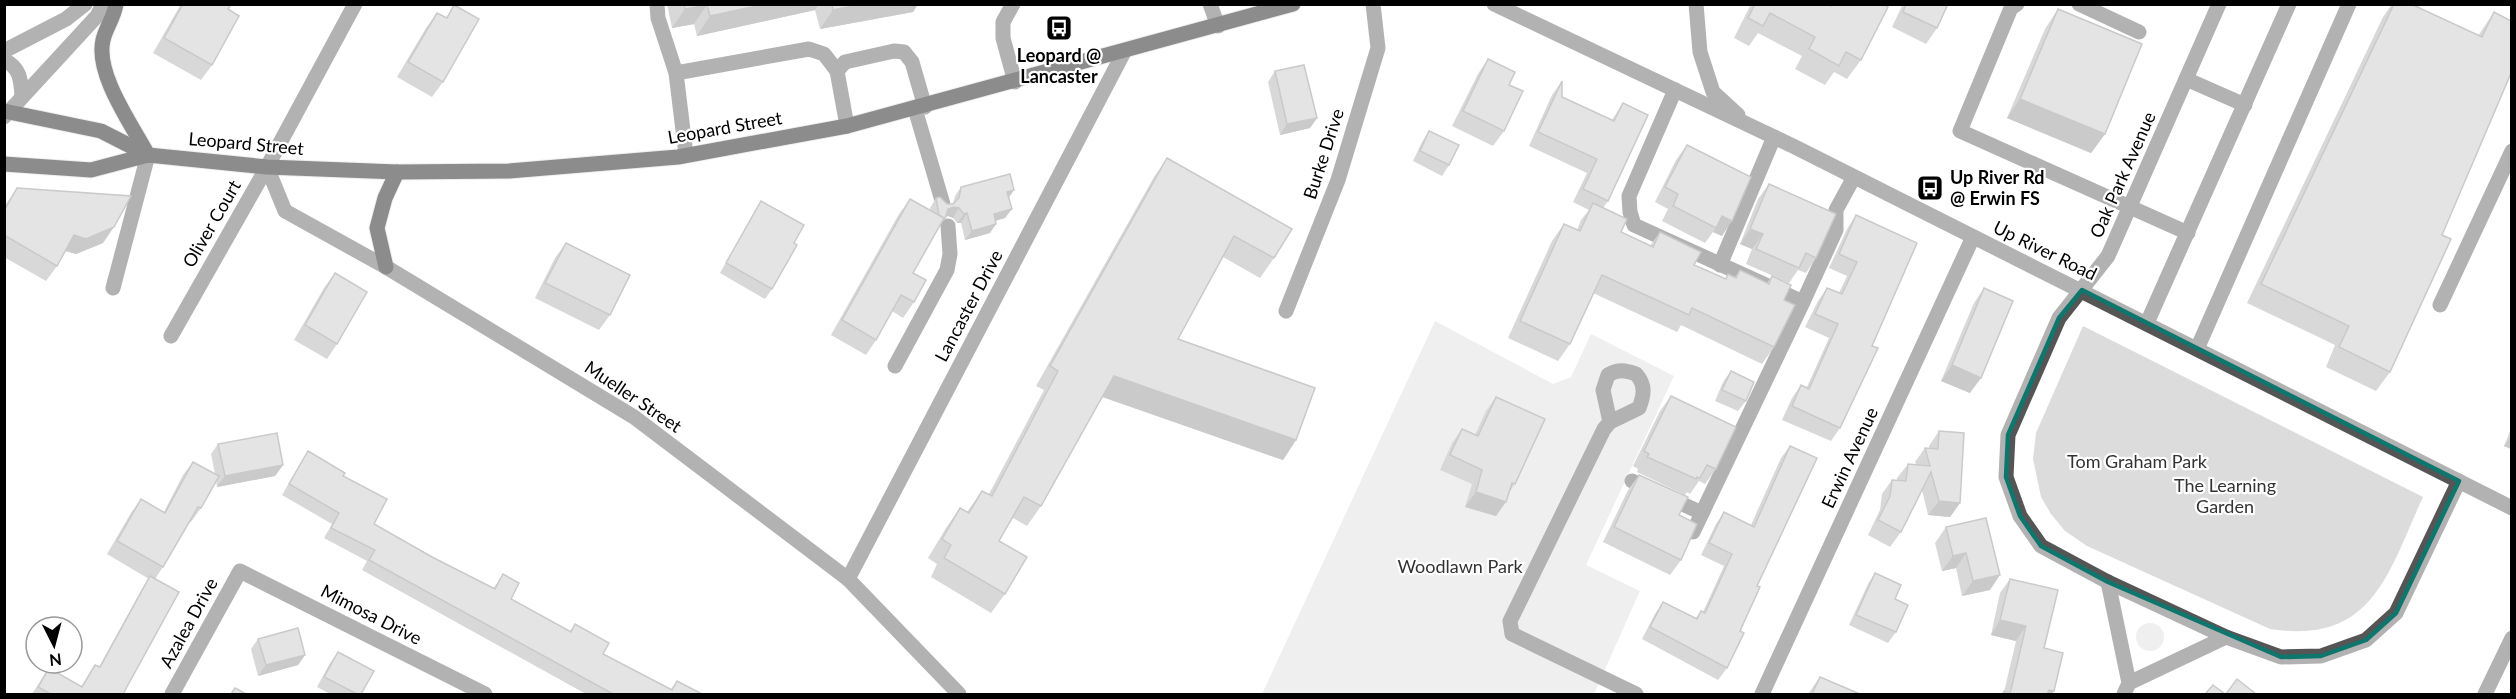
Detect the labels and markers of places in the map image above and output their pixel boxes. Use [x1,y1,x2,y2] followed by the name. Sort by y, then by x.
[1044,13,1074,43] bus stop icon: Leopard @ Lancaster
[1017,44,1101,87] place label: Leopard @ Lancaster
[1950,166,2045,209] place label: Up River Rd @ Erwin FS
[1915,173,1945,203] bus stop icon: Up River Rd @ Erwin FS

